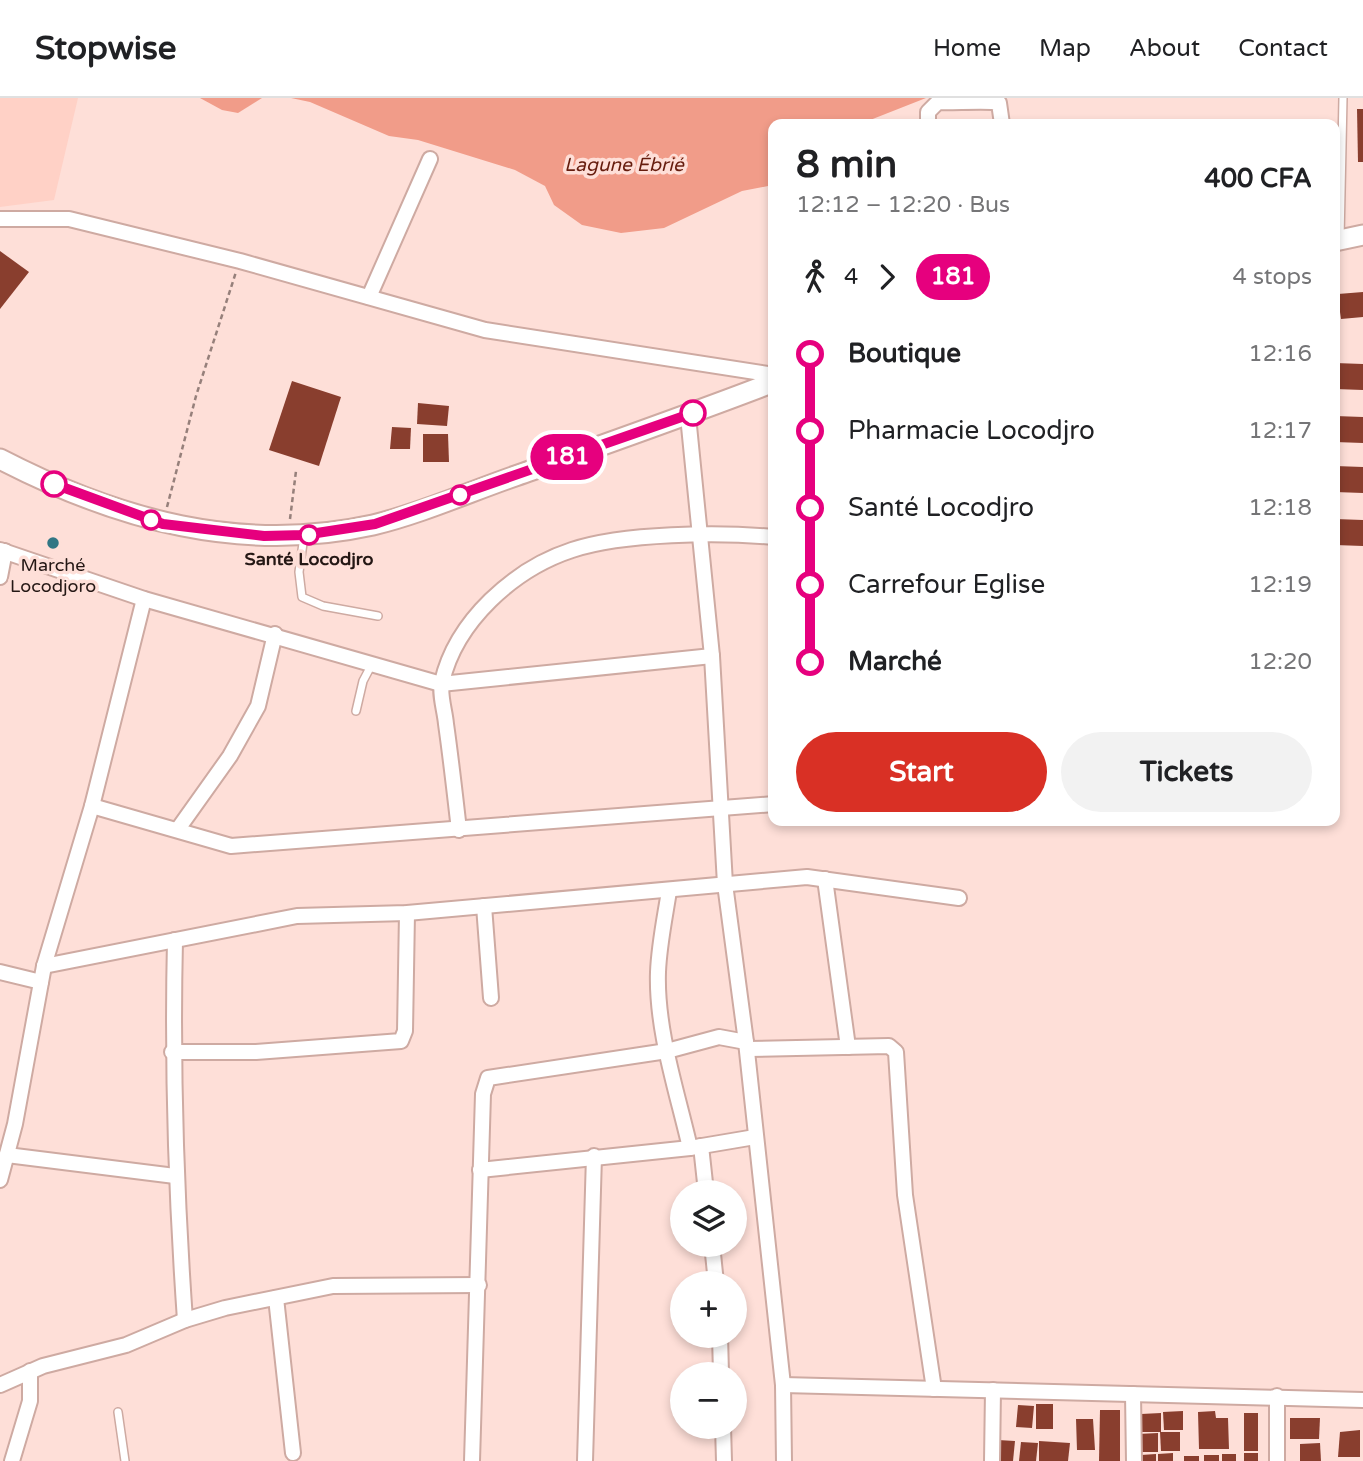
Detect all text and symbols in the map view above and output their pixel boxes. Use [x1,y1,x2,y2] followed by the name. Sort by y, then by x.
[35,29,177,68] text: Stopwise
[933,34,1001,63] text: Home
[1039,34,1091,63] text: Map
[1129,34,1200,63] text: About
[1238,34,1328,63] text: Contact
[796,142,897,188] text: 8 min
[564,154,685,176] water label: Lagune Ébrié
[1204,163,1312,194] text: 400 CFA
[796,191,1010,219] text: 12:12 – 12:20 · Bus
[796,258,834,296] icon: walk
[868,258,906,296] icon: forward
[930,262,976,291] text: 181
[844,263,858,291] text: 4
[1232,263,1312,291] text: 4 stops
[848,338,961,369] text: Boutique
[1248,340,1312,368] text: 12:16
[680,400,706,426] unlabelled marker
[848,415,1095,446] text: Pharmacie Locodjro
[1248,417,1312,445] text: 12:17
[527,434,607,480] line badge: 181
[544,442,590,471] text: 181
[41,471,67,497] unlabelled marker
[450,485,470,505] unlabelled marker
[848,492,1034,523] text: Santé Locodjro
[1248,494,1312,522] text: 12:18
[141,510,161,530] unlabelled marker
[299,525,319,545] marker: Santé Locodjro
[45,535,61,551] marker: Marché Locodjoro
[245,548,373,570] place label: Santé Locodjro
[10,554,96,597] place label: Marché Locodjoro
[848,569,1045,600] text: Carrefour Eglise
[1248,571,1312,599] text: 12:19
[848,646,942,677] text: Marché
[1248,648,1312,676] text: 12:20
[796,732,1047,812] button: Start
[1061,732,1312,812] button: Tickets
[670,1180,747,1439] map controls
[670,1180,747,1257] button: layers
[670,1271,747,1348] button: +
[670,1362,747,1439] button: −

